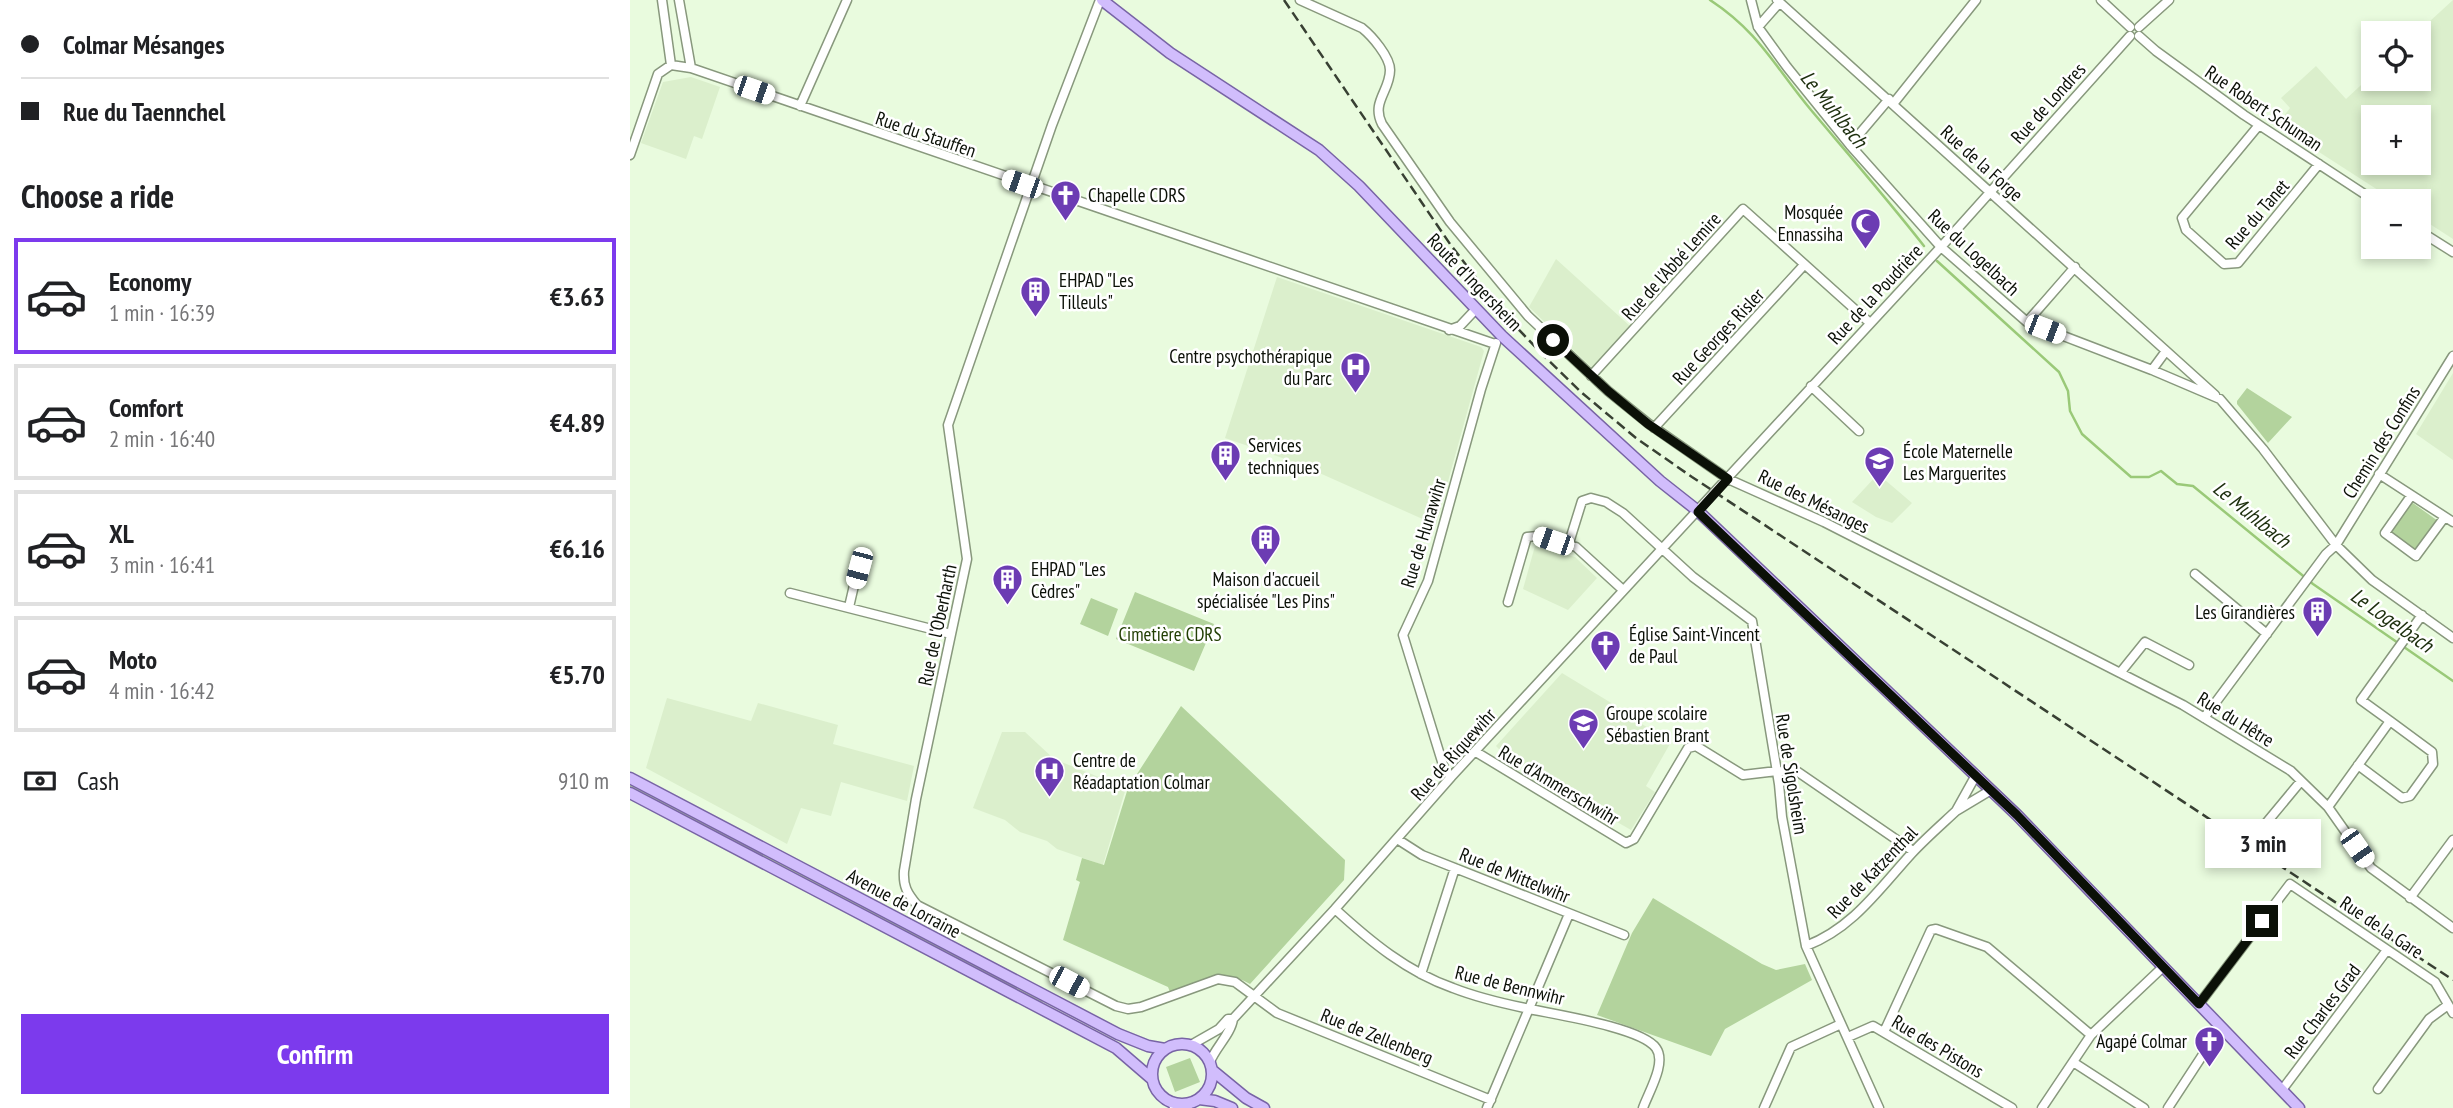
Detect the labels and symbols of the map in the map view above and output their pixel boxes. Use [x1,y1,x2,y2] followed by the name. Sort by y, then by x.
[2005,58,2091,148] street label: Rue de Londres
[2201,60,2327,156] street label: Rue Robert Schuman
[1795,65,1874,155] water label: Le Muhlbach
[731,73,778,107] car
[873,106,979,162] street label: Rue du Stauffen
[1936,120,2028,206] street label: Rue de la Forge
[999,167,1046,201] car
[2220,173,2294,254] street label: Rue du Tanet
[1048,178,1082,222] church icon: Chapelle CDRS
[1088,183,1185,207] place label: Chapelle CDRS
[1778,200,1843,246] place label: Mosquée Ennassiha
[1923,204,2025,300] street label: Rue du Logelbach
[1849,206,1883,250] mosque icon: Mosquée Ennassiha
[1616,207,1726,325] street label: Rue de l'Abbé Lemire
[1422,228,1528,336] street label: Route d'Ingersheim
[1822,239,1928,349] street label: Rue de la Poudrière
[1059,268,1134,314] place label: EHPAD "Les Tilleuls"
[1019,274,1053,318] building icon: EHPAD "Les Tilleuls"
[1667,282,1769,389] street label: Rue Georges Risler
[2022,312,2069,346] car
[1537,324,1569,356] route start
[1169,344,1332,390] place label: Centre psychothérapique du Parc
[1338,350,1372,394] hospital icon: Centre psychothérapique du Parc
[2337,381,2425,503] street label: Chemin des Confins
[1248,433,1319,479] place label: Services techniques
[1208,439,1242,483] building icon: Services techniques
[1903,439,2013,485] place label: École Maternelle Les Marguerites
[1863,445,1897,489] school or university icon: École Maternelle Les Marguerites
[1755,464,1873,538] street label: Rue des Mésanges
[1395,475,1451,590] street label: Rue de Hunawihr
[2208,475,2298,554] water label: Le Muhlbach
[1249,523,1283,567] building icon: Maison d'accueil spécialisée "Les Pins"
[1530,524,1577,558] car
[844,545,875,591] car
[1031,557,1106,603] place label: EHPAD "Les Cèdres"
[912,562,962,688] street label: Rue de l'Oberharth
[991,563,1025,607] building icon: EHPAD "Les Cèdres"
[1197,567,1335,613] place label: Maison d'accueil spécialisée "Les Pins"
[2345,582,2440,659] water label: Le Logelbach
[2301,595,2335,639] building icon: Les Girandières
[2195,600,2295,624] place label: Les Girandières
[1118,622,1222,646] park label: Cimetière CDRS
[1629,622,1760,668] place label: Église Saint-Vincent de Paul
[1589,628,1623,672] church icon: Église Saint-Vincent de Paul
[2193,686,2279,752] street label: Rue du Hêtre
[1606,701,1710,747] place label: Groupe scolaire Sébastien Brant
[1405,702,1501,805] street label: Rue de Riquewihr
[1566,707,1600,751] school or university icon: Groupe scolaire Sébastien Brant
[1771,712,1813,836] street label: Rue de Sigolsheim
[1494,740,1624,831] street label: Rue d'Ammerschwihr
[1073,748,1210,794] place label: Centre de Réadaptation Colmar
[1033,754,1067,798] hospital icon: Centre de Réadaptation Colmar
[1822,820,1923,923] street label: Rue de Katzenthal
[2204,820,2320,869] callout: 3 min
[2337,825,2378,871] car
[1456,842,1574,908] street label: Rue de Mittelwihr
[843,863,965,943] street label: Avenue de Lorraine
[2336,890,2428,964] street label: Rue de la Gare
[2246,905,2278,937] route end
[2279,959,2365,1063] street label: Rue Charles Grad
[1453,960,1568,1010] street label: Rue de Bennwihr
[1046,963,1093,1001] car
[1317,1003,1437,1069] street label: Rue de Zellenberg
[1888,1009,1988,1083] street label: Rue des Pistons
[2193,1024,2227,1068] church icon: Agapé Colmar
[2096,1029,2188,1053] place label: Agapé Colmar

